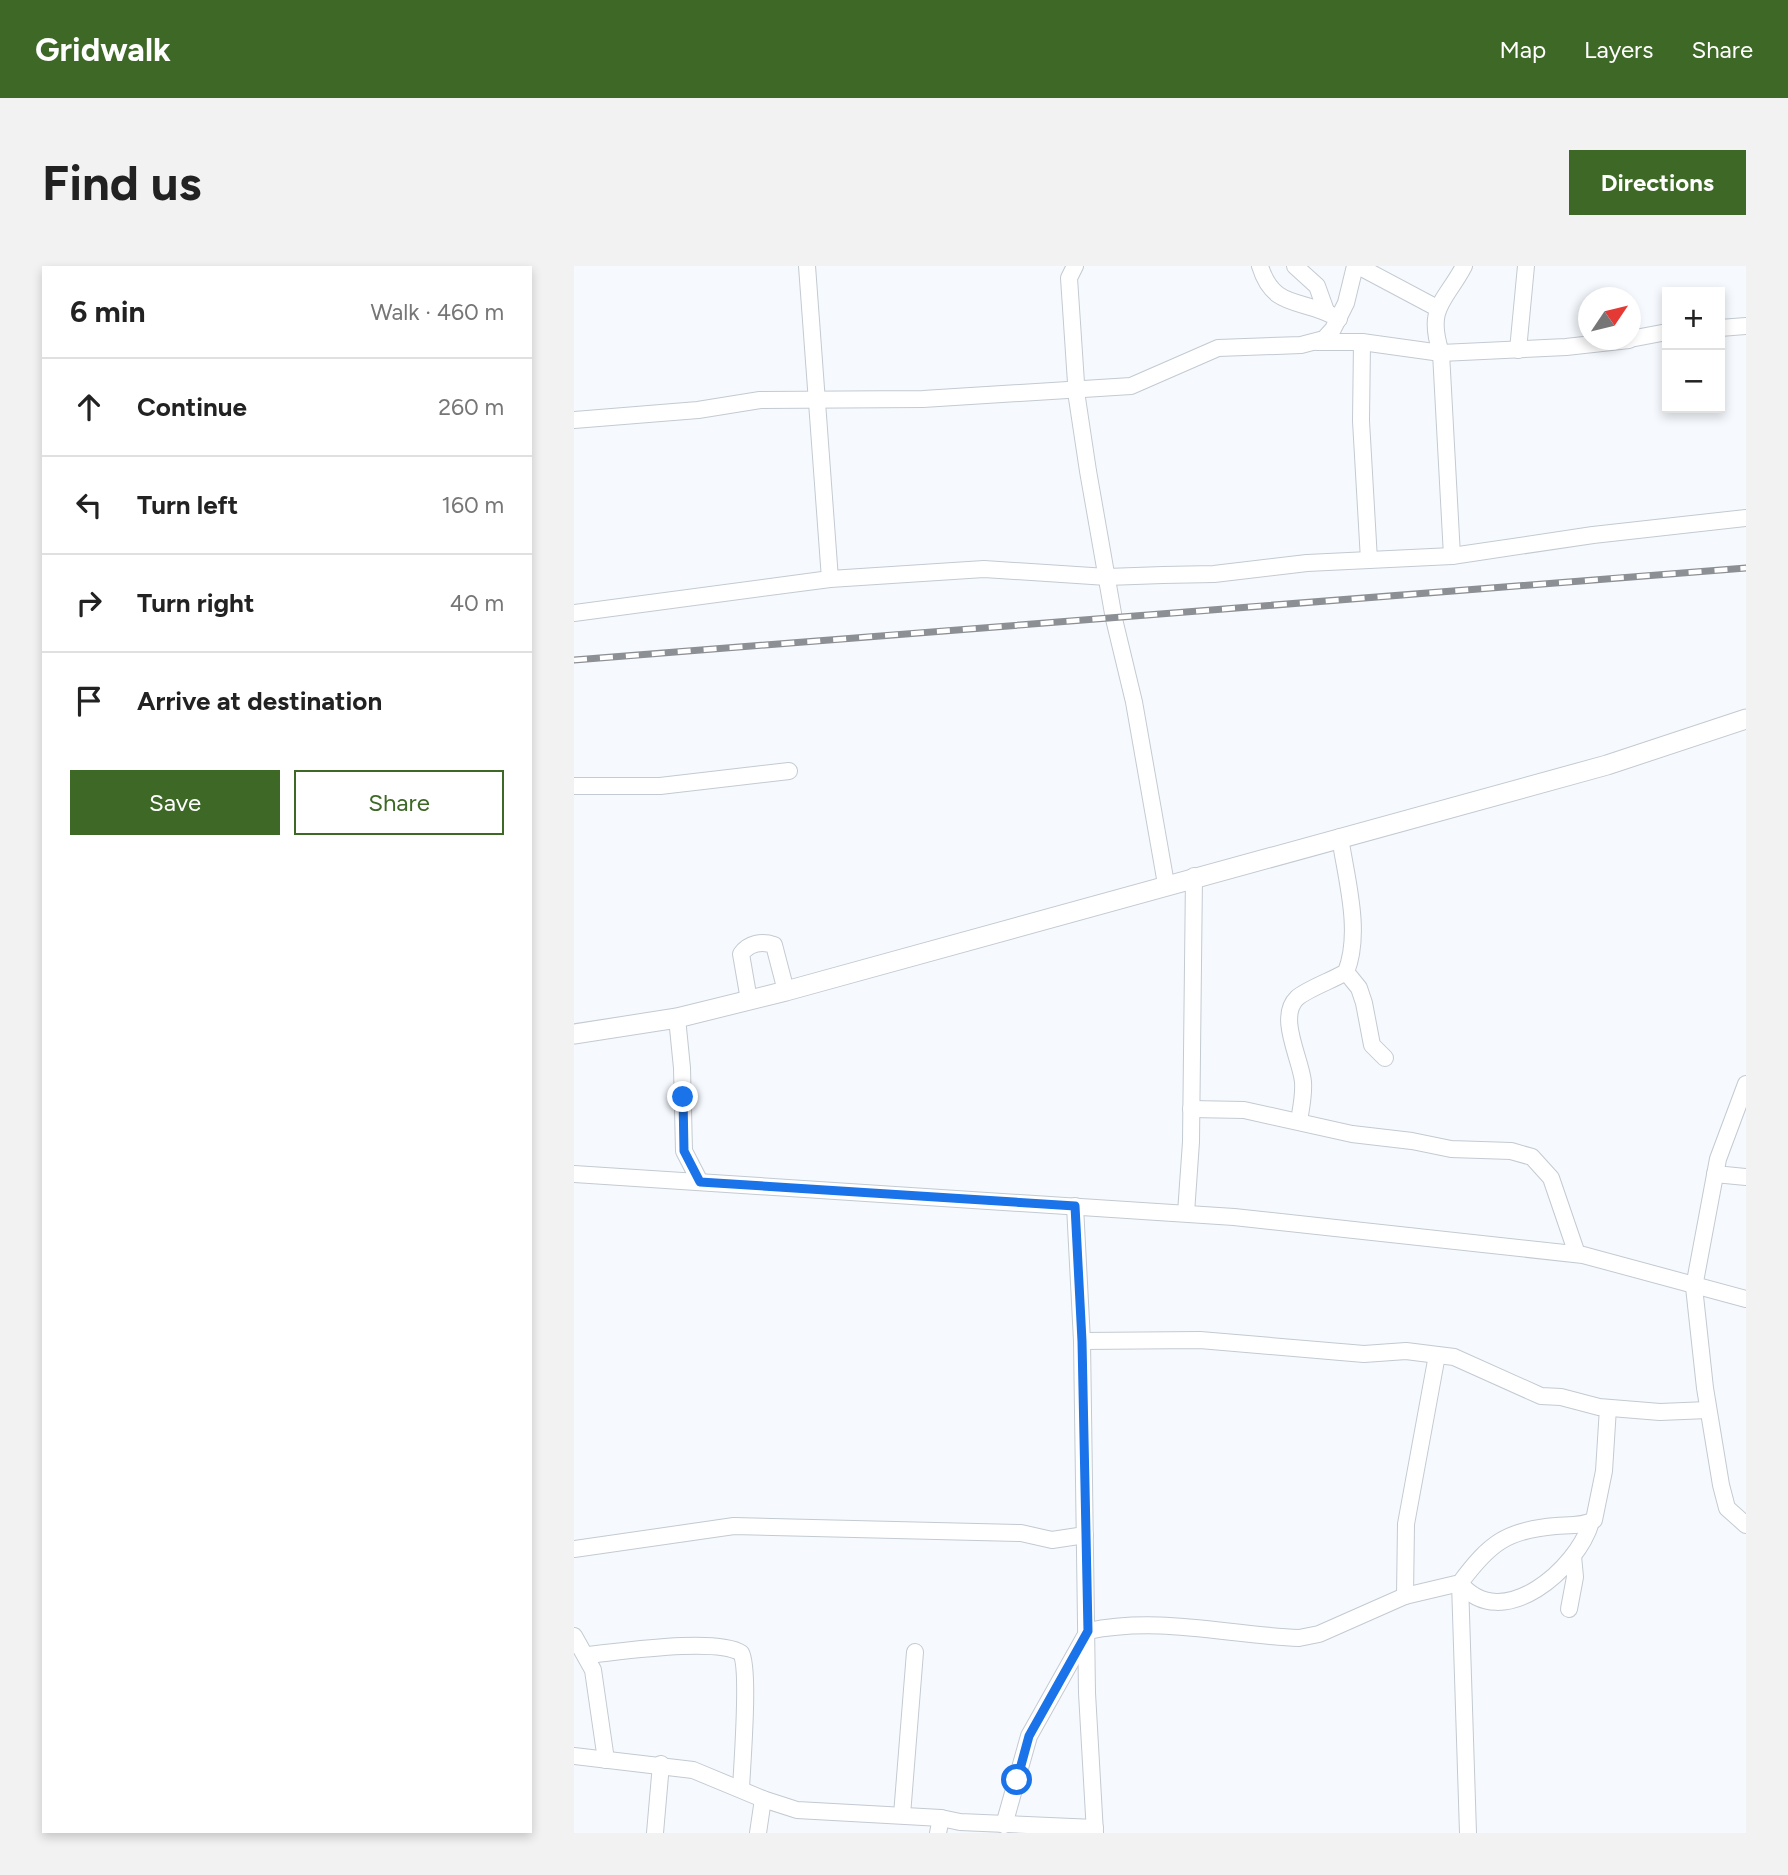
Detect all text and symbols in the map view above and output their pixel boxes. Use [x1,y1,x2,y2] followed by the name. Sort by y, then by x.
[35,30,171,69] text: Gridwalk
[1499,35,1546,64] text: Map
[1584,35,1653,64] text: Layers
[1691,35,1753,64] text: Share
[1569,150,1746,215] button: Directions
[42,153,201,212] text: Find us
[1578,287,1641,350] north arrow
[1662,287,1725,413] map controls
[1662,287,1725,350] button: +
[70,293,146,330] text: 6 min
[370,298,504,326] text: Walk · 460 m
[1662,350,1725,413] button: −
[70,388,108,426] icon: ahead
[137,391,247,423] text: Continue
[438,393,504,421] text: 260 m
[70,486,108,524] icon: left
[137,489,238,521] text: Turn left
[441,491,504,519] text: 160 m
[70,584,108,622] icon: right
[137,587,254,619] text: Turn right
[450,589,504,617] text: 40 m
[70,682,108,720] icon: arrive
[137,685,382,717] text: Arrive at destination
[70,770,280,835] button: Save
[294,770,504,835] button: Share
[667,1081,698,1112] route end
[1001,1764,1032,1795] route start

